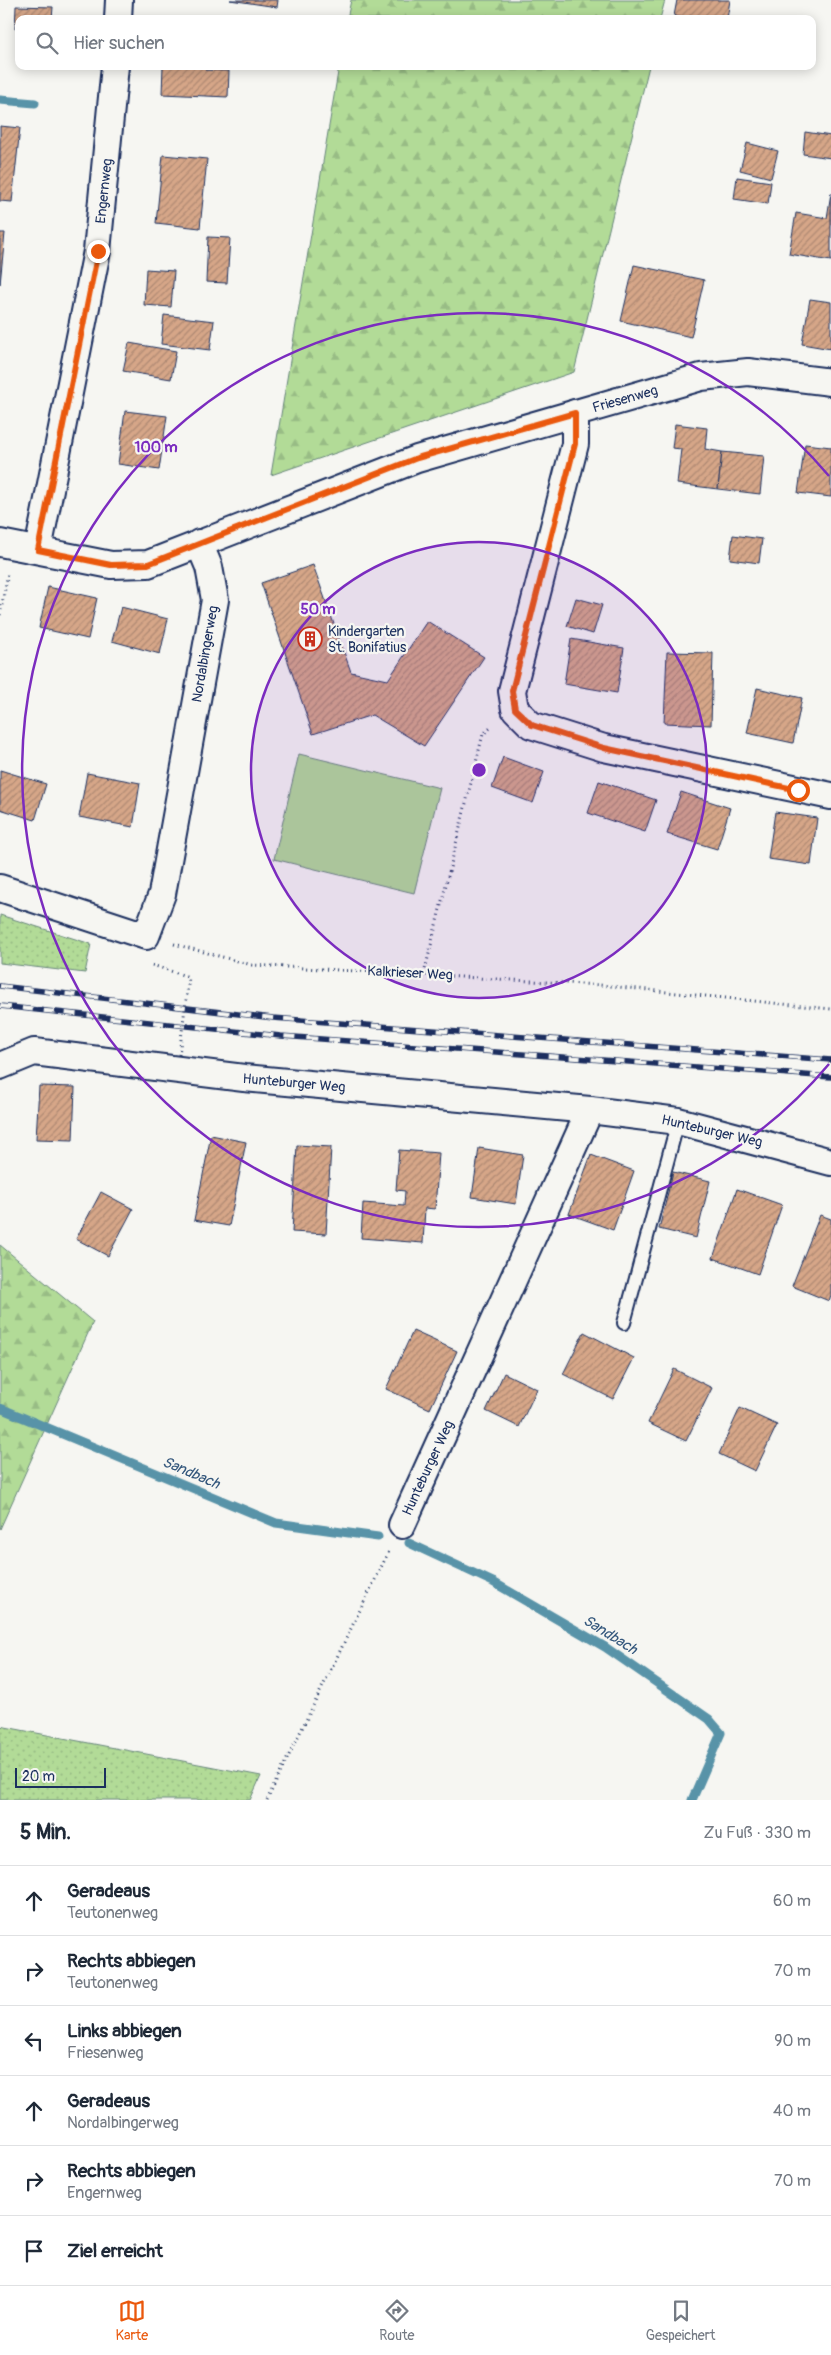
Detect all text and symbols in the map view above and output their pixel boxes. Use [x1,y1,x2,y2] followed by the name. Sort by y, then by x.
[15,15,816,70] search box
[33,29,61,57] icon: search
[73,31,165,55] text: Hier suchen
[92,158,116,224] street label: Engernweg
[87,240,110,263] route end
[590,382,660,416] street label: Friesenweg
[135,438,177,457] text: 100 m
[301,600,335,619] text: 50 m
[188,604,222,704] street label: Nordalbingerweg
[328,623,407,656] place label: Kindergarten St. Bonifatius
[297,626,323,652] building icon: Kindergarten St. Bonifatius
[470,761,488,779] centre of rings
[787,779,810,802] route start
[367,962,453,984] street label: Kalkrieser Weg
[242,1070,346,1096] street label: Hunteburger Weg
[660,1111,764,1151] street label: Hunteburger Weg
[399,1418,457,1518] street label: Hunteburger Weg
[160,1453,223,1494] water label: Sandbach
[579,1611,641,1659] water label: Sandbach
[15,1765,106,1788] scale bar
[22,1768,55,1785] text: 20 m
[20,1819,71,1846] text: 5 Min.
[704,1823,811,1843] text: Zu Fuß · 330 m
[67,1879,150,1903] text: Geradeaus
[20,1887,48,1915] icon: ahead
[773,1891,811,1911] text: 60 m
[67,1903,158,1923] text: Teutonenweg
[67,1949,196,1973] text: Rechts abbiegen
[20,1957,48,1985] icon: right
[774,1961,811,1981] text: 70 m
[67,1973,158,1993] text: Teutonenweg
[67,2019,182,2043] text: Links abbiegen
[20,2027,48,2055] icon: left
[774,2031,811,2051] text: 90 m
[67,2043,144,2063] text: Friesenweg
[67,2089,150,2113] text: Geradeaus
[20,2097,48,2125] icon: ahead
[773,2101,811,2121] text: 40 m
[67,2113,179,2133] text: Nordalbingerweg
[67,2159,196,2183] text: Rechts abbiegen
[20,2167,48,2195] icon: right
[774,2171,811,2191] text: 70 m
[67,2183,142,2203] text: Engernweg
[20,2237,48,2265] icon: arrive
[67,2239,163,2263] text: Ziel erreicht
[116,2297,148,2344] tab: Karte
[379,2297,415,2344] tab: Route
[646,2297,715,2344] tab: Gespeichert

